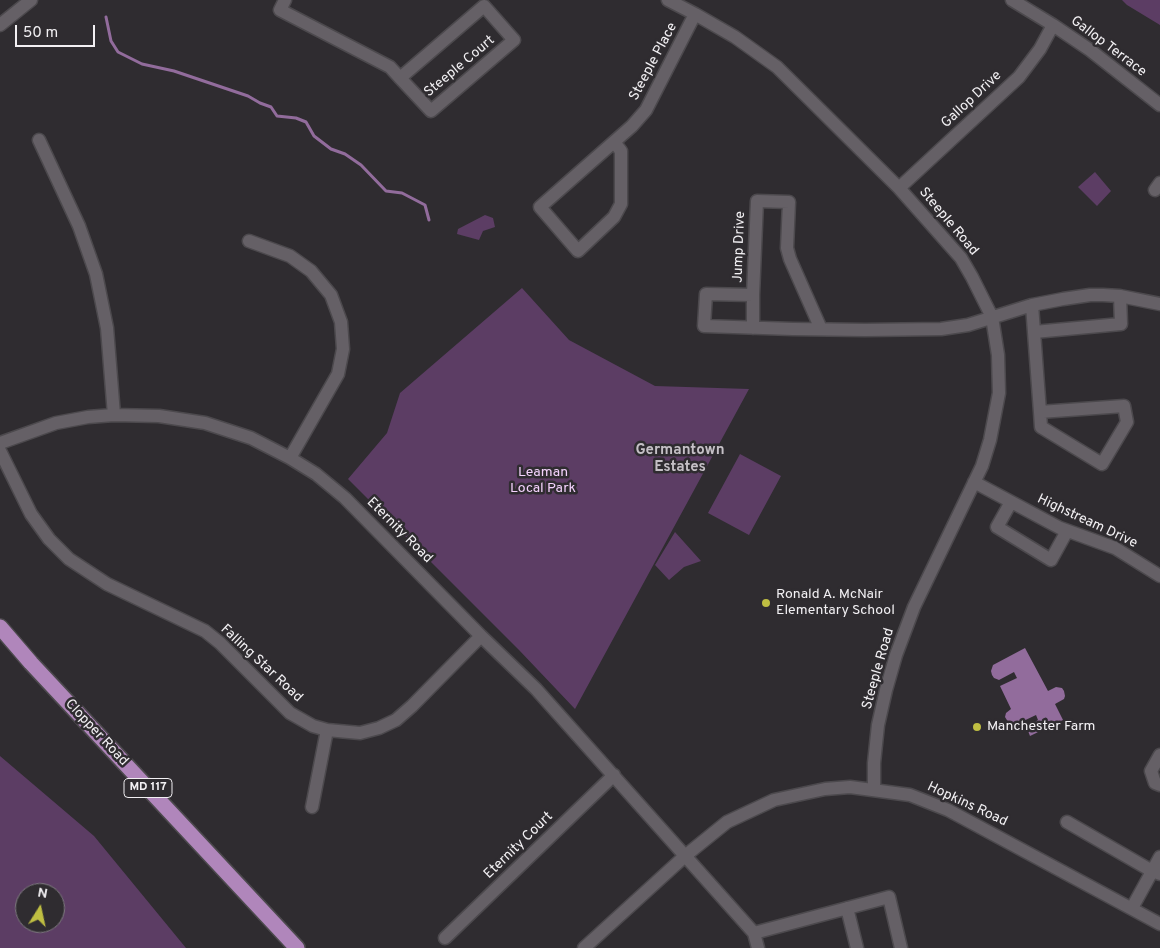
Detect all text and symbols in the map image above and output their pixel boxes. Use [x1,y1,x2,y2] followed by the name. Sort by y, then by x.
[1067,13,1149,81] street label: Gallop Terrace
[18,15,98,47] scale bar
[626,20,682,104] street label: Steeple Place
[23,24,58,43] text: 50 m
[421,33,499,101] street label: Steeple Court
[938,68,1006,132] street label: Gallop Drive
[915,185,981,259] street label: Steeple Road
[730,211,750,283] street label: Jump Drive
[635,442,725,477] district label: Germantown Estates
[510,465,576,498] park label: Leaman Local Park
[1034,491,1140,553] street label: Highstream Drive
[363,495,435,567] street label: Eternity Road
[776,587,895,620] place label: Ronald A. McNair Elementary School
[760,597,772,609] marker: Ronald A. McNair Elementary School
[216,622,306,706] street label: Falling Star Road
[859,626,899,712] street label: Steeple Road
[61,696,131,770] street label: Clopper Road
[987,719,1095,735] place label: Manchester Farm
[971,721,983,733] marker: Manchester Farm
[124,778,172,798] road number: MD 117
[924,779,1010,831] street label: Hopkins Road
[481,809,557,883] street label: Eternity Court
[15,883,65,933] north arrow
[36,884,49,903] text: N

